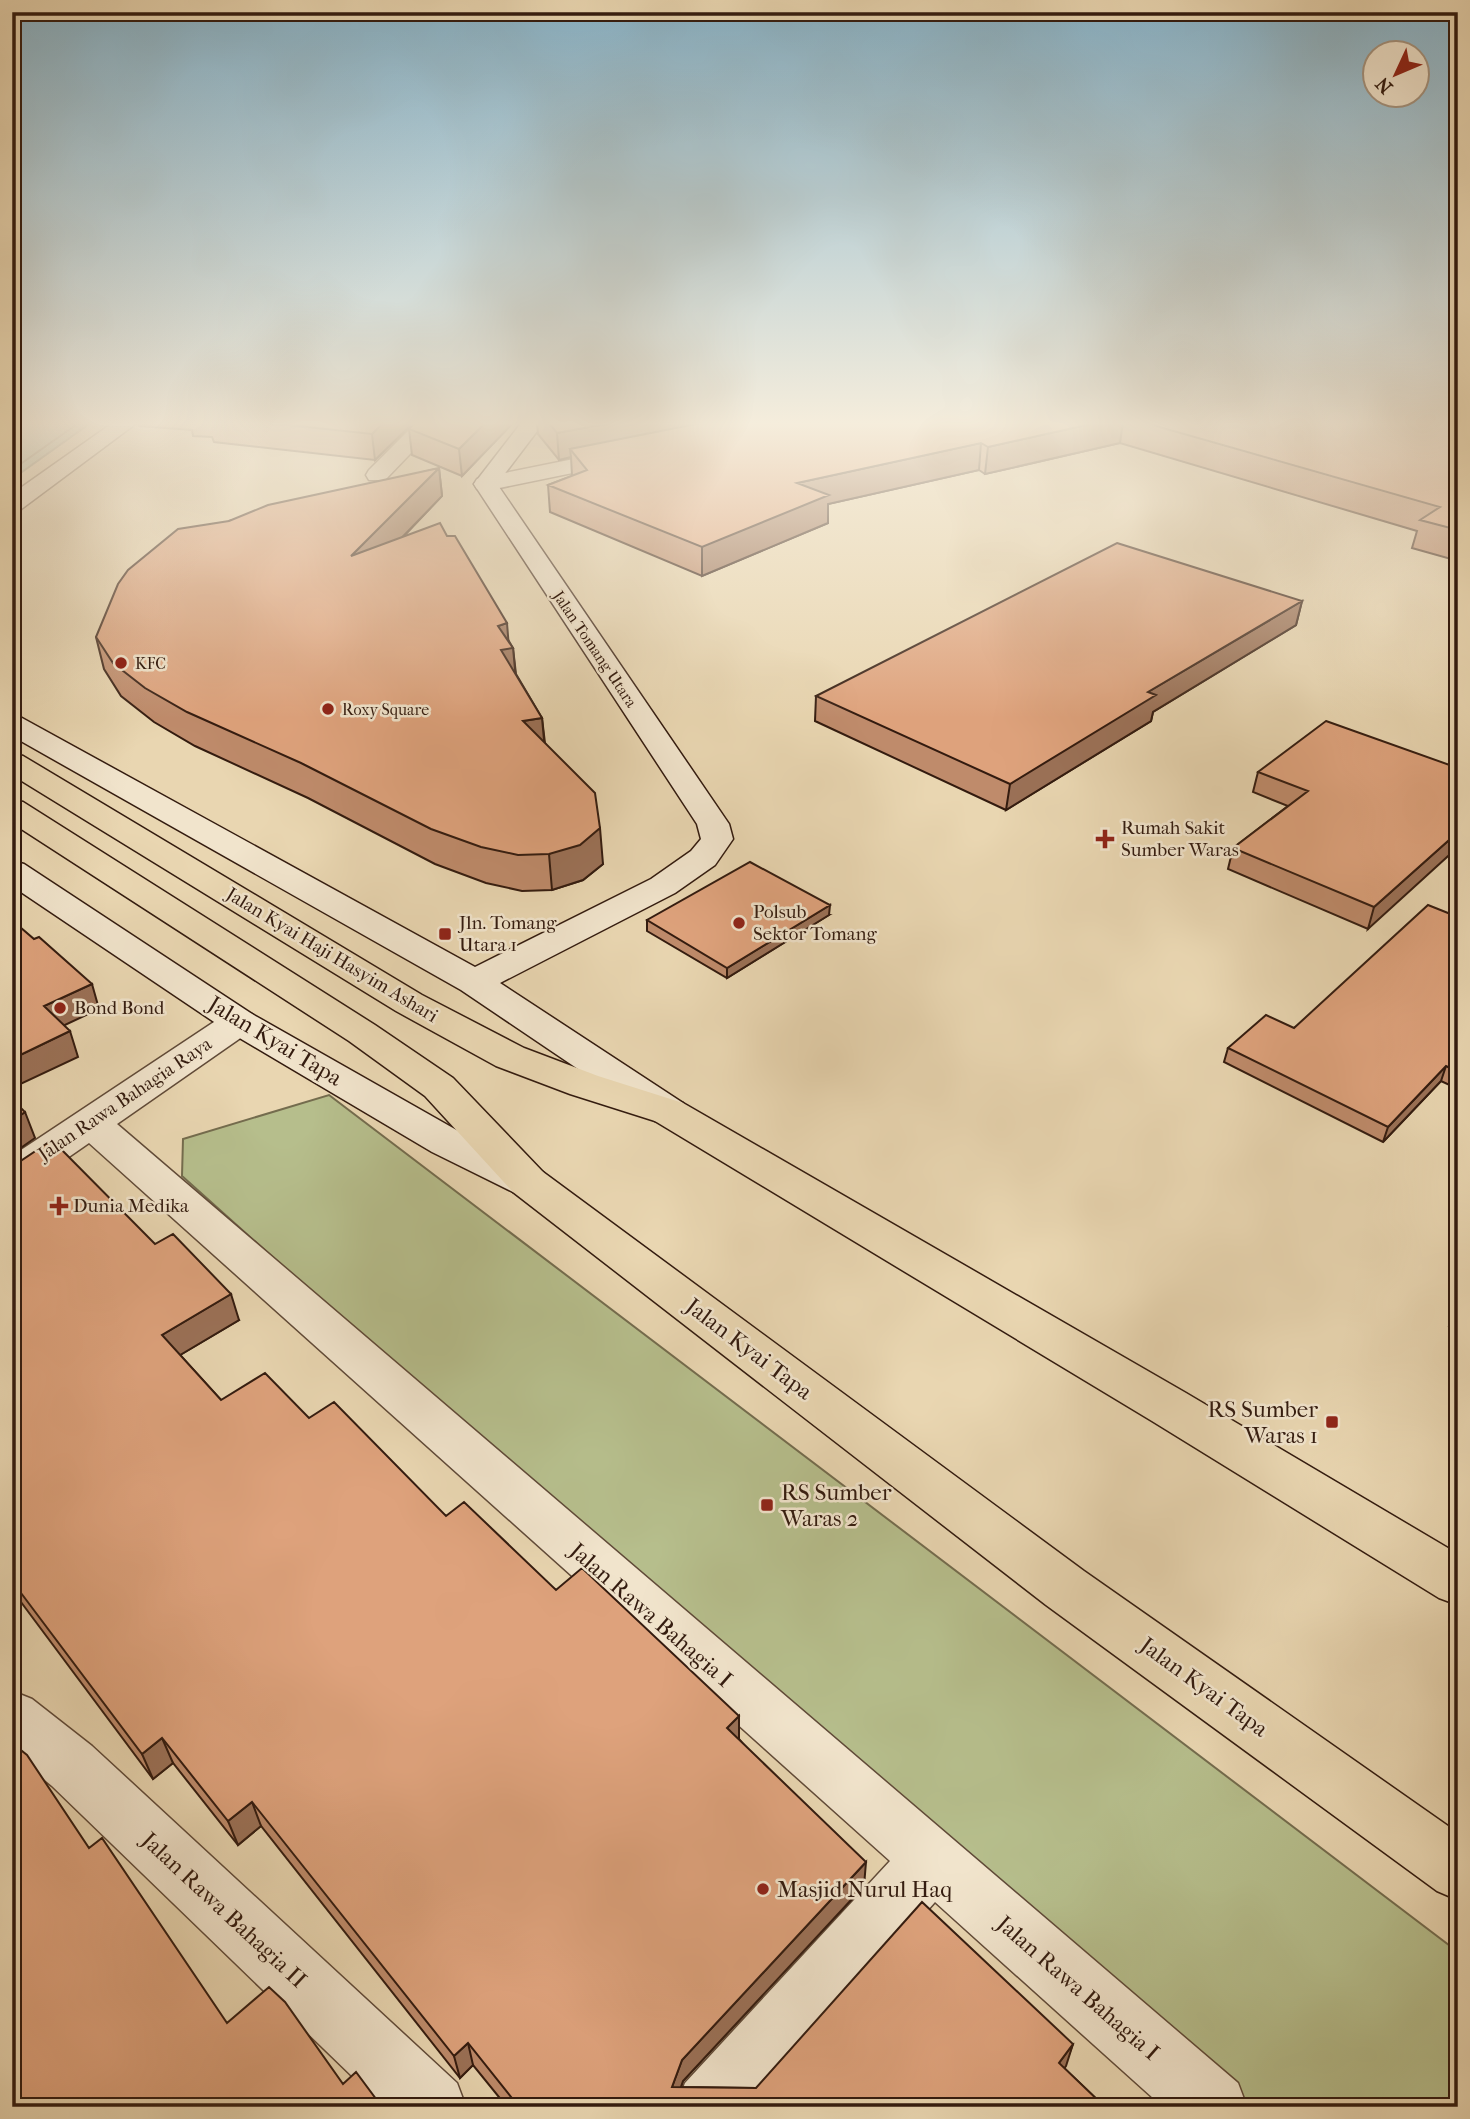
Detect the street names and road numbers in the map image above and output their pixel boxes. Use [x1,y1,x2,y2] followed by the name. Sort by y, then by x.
[548,585,641,711] street label: Jalan Tomang Utara
[220,882,442,1027] street label: Jalan Kyai Haji Hasyim Ashari
[201,989,347,1092] street label: Jalan Kyai Tapa
[32,1033,216,1166] street label: Jalan Rawa Bahagia Raya
[679,1291,818,1406] street label: Jalan Kyai Tapa
[563,1536,738,1693] street label: Jalan Rawa Bahagia I
[1133,1630,1274,1743] street label: Jalan Kyai Tapa
[134,1825,312,1993] street label: Jalan Rawa Bahagia II
[990,1909,1165,2066] street label: Jalan Rawa Bahagia I

